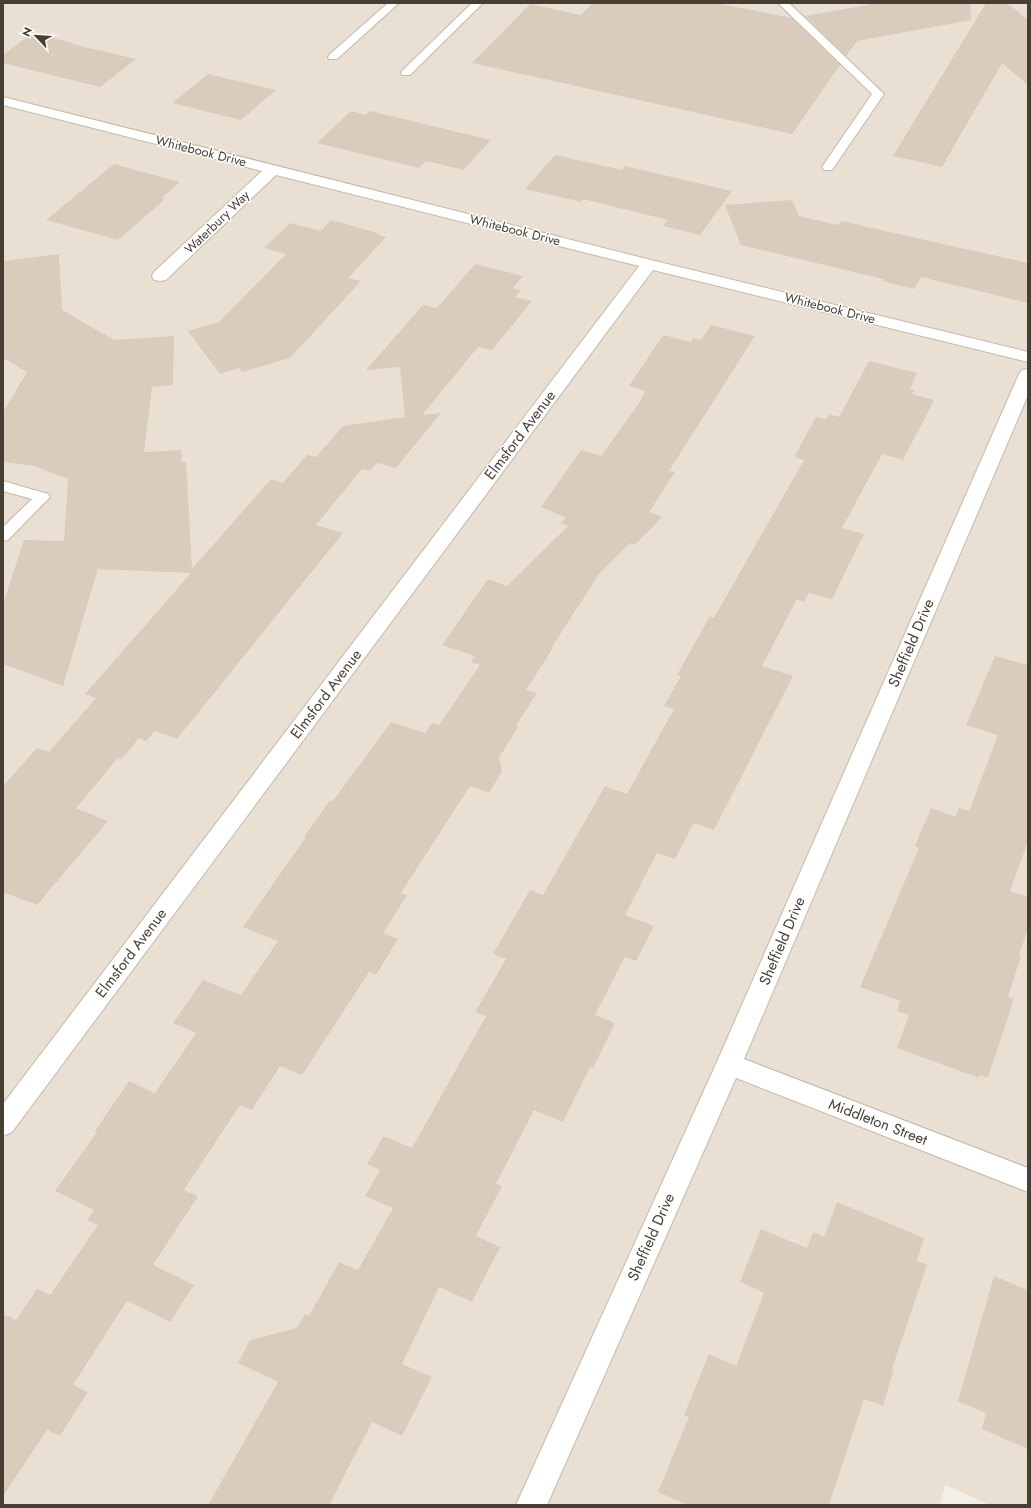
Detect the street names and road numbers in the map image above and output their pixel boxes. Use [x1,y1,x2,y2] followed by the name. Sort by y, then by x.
[154,131,249,172] street label: Whitebook Drive
[180,186,254,258] street label: Waterbury Way
[468,210,563,251] street label: Whitebook Drive
[783,288,878,329] street label: Whitebook Drive
[479,386,561,484] street label: Elmsford Avenue
[883,595,940,691] street label: Sheffield Drive
[285,645,367,743] street label: Elmsford Avenue
[754,893,811,989] street label: Sheffield Drive
[90,904,172,1002] street label: Elmsford Avenue
[825,1093,931,1151] street label: Middleton Street
[622,1189,680,1284] street label: Sheffield Drive

